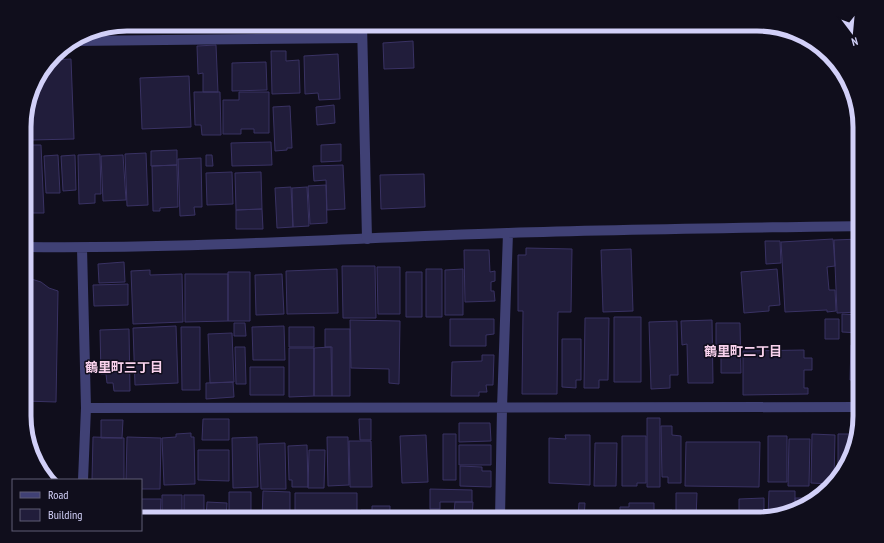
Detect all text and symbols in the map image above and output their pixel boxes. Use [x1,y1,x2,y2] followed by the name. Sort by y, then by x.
[832,12,872,52] north arrow
[850,34,860,49] text: N
[704,343,782,360] district label: 鶴里町二丁目
[85,359,163,376] district label: 鶴里町三丁目
[12,479,142,531] legend
[48,487,68,502] text: Road
[48,507,83,522] text: Building

